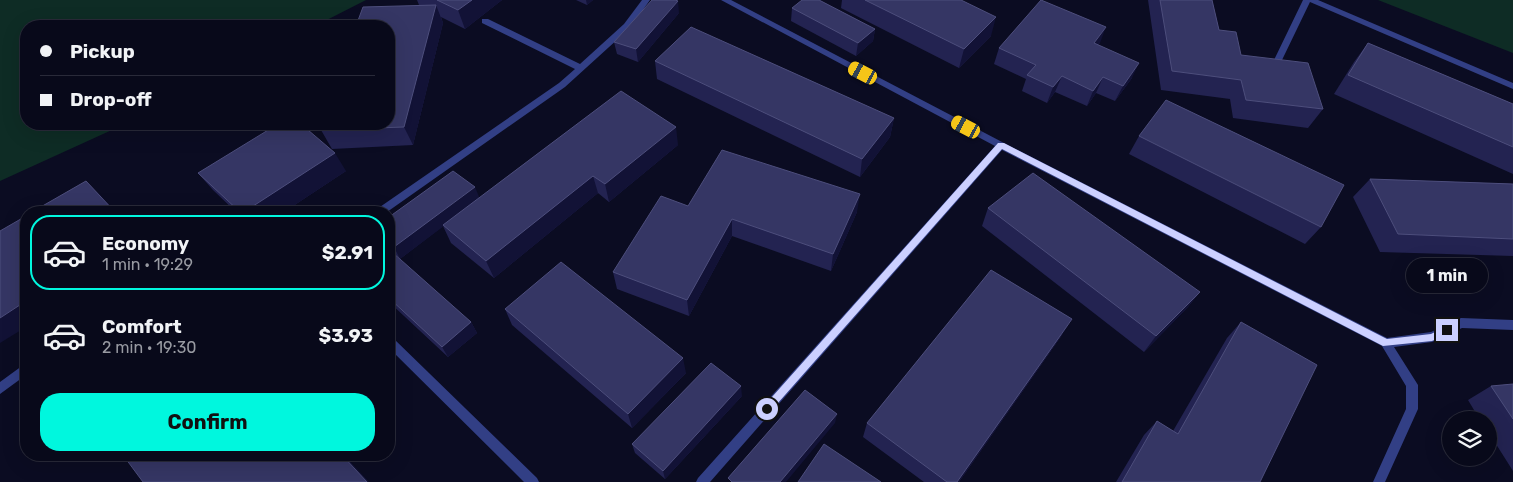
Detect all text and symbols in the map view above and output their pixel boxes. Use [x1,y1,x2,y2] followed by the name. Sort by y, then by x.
[70,40,135,63] text: Pickup
[846,59,879,87] car
[70,88,152,111] text: Drop-off
[949,113,982,141] car
[42,230,87,275] icon: car
[102,232,189,255] text: Economy
[322,241,373,264] text: $2.91
[102,255,193,274] text: 1 min · 19:29
[1406,258,1488,292] callout: 1 min
[1427,266,1467,285] text: 1 min
[42,313,87,358] icon: car
[102,315,182,338] text: Comfort
[1436,319,1458,341] route end
[319,324,373,347] text: $3.93
[102,338,196,357] text: 2 min · 19:30
[40,393,375,451] button: Confirm
[756,398,778,420] route start
[1442,411,1497,466] map controls
[1442,411,1497,466] button: layers

